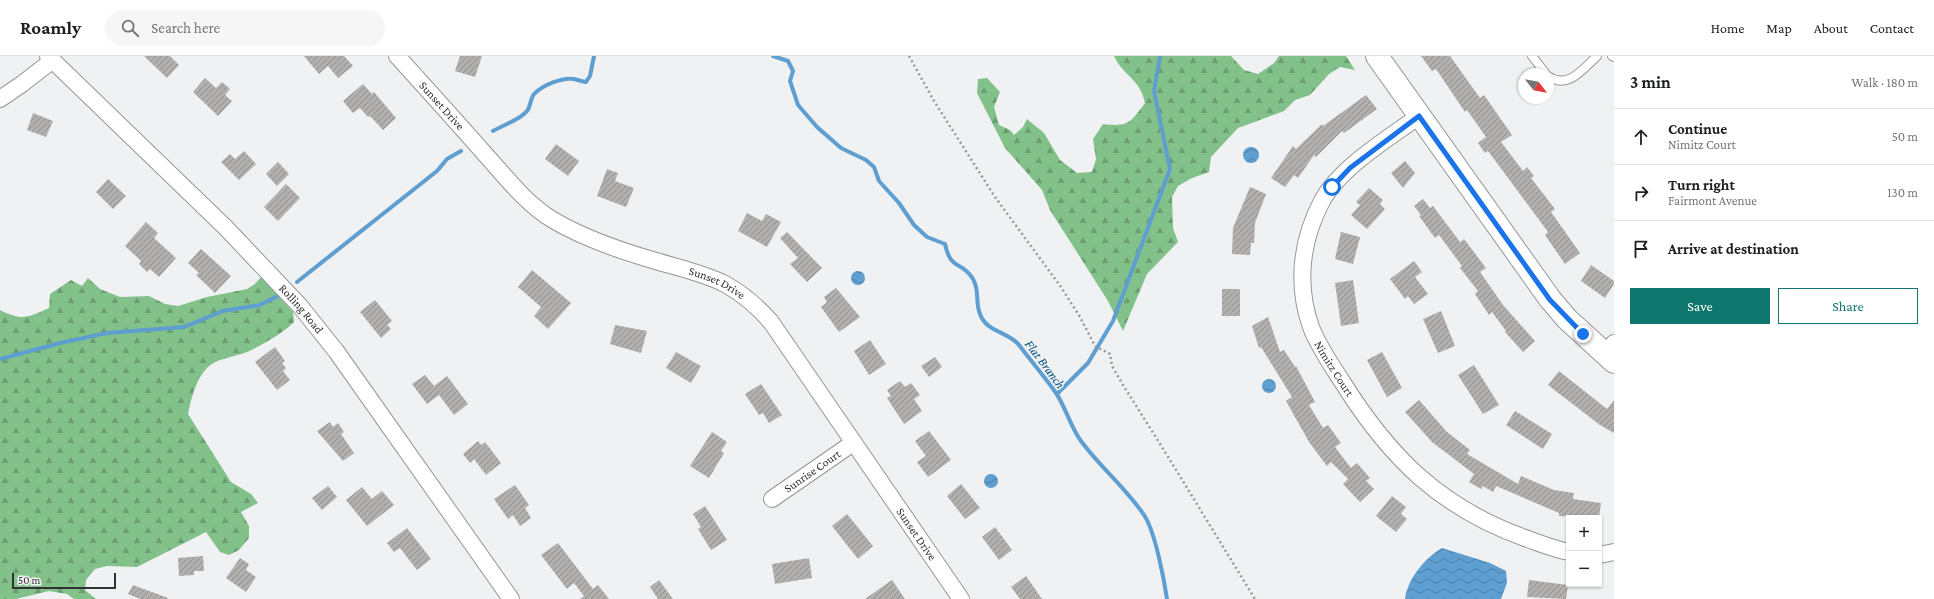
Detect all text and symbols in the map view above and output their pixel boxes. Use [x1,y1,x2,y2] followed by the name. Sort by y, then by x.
[105,10,385,46] search box
[20,17,81,38] text: Roamly
[119,17,141,39] icon: search
[151,20,220,36] text: Search here
[1711,20,1744,36] text: Home
[1766,20,1792,36] text: Map
[1814,20,1848,36] text: About
[1870,20,1914,36] text: Contact
[1518,68,1554,104] north arrow
[1630,73,1671,92] text: 3 min
[1851,75,1918,90] text: Walk · 180 m
[416,78,467,133] street label: Sunset Drive
[1668,121,1727,137] text: Continue
[1630,126,1652,148] icon: ahead
[1892,129,1918,144] text: 50 m
[1668,137,1736,152] text: Nimitz Court
[1668,177,1735,193] text: Turn right
[1323,178,1341,196] route start
[1630,182,1652,204] icon: right
[1887,185,1918,200] text: 130 m
[1668,193,1757,208] text: Fairmont Avenue
[1630,238,1652,260] icon: arrive
[1668,241,1799,257] text: Arrive at destination
[687,264,748,302] street label: Sunset Drive
[276,281,327,337] street label: Rolling Road
[1630,288,1770,324] button: Save
[1778,288,1918,324] button: Share
[1574,325,1592,343] route end
[1022,337,1068,391] water label: Flat Branch
[1311,339,1357,400] street label: Nimitz Court
[781,446,844,496] street label: Sunrise Court
[894,505,939,563] street label: Sunset Drive
[1566,515,1602,587] map controls
[1566,515,1602,551] button: +
[1566,551,1602,587] button: −
[12,571,116,590] scale bar
[18,574,40,586] text: 50 m

